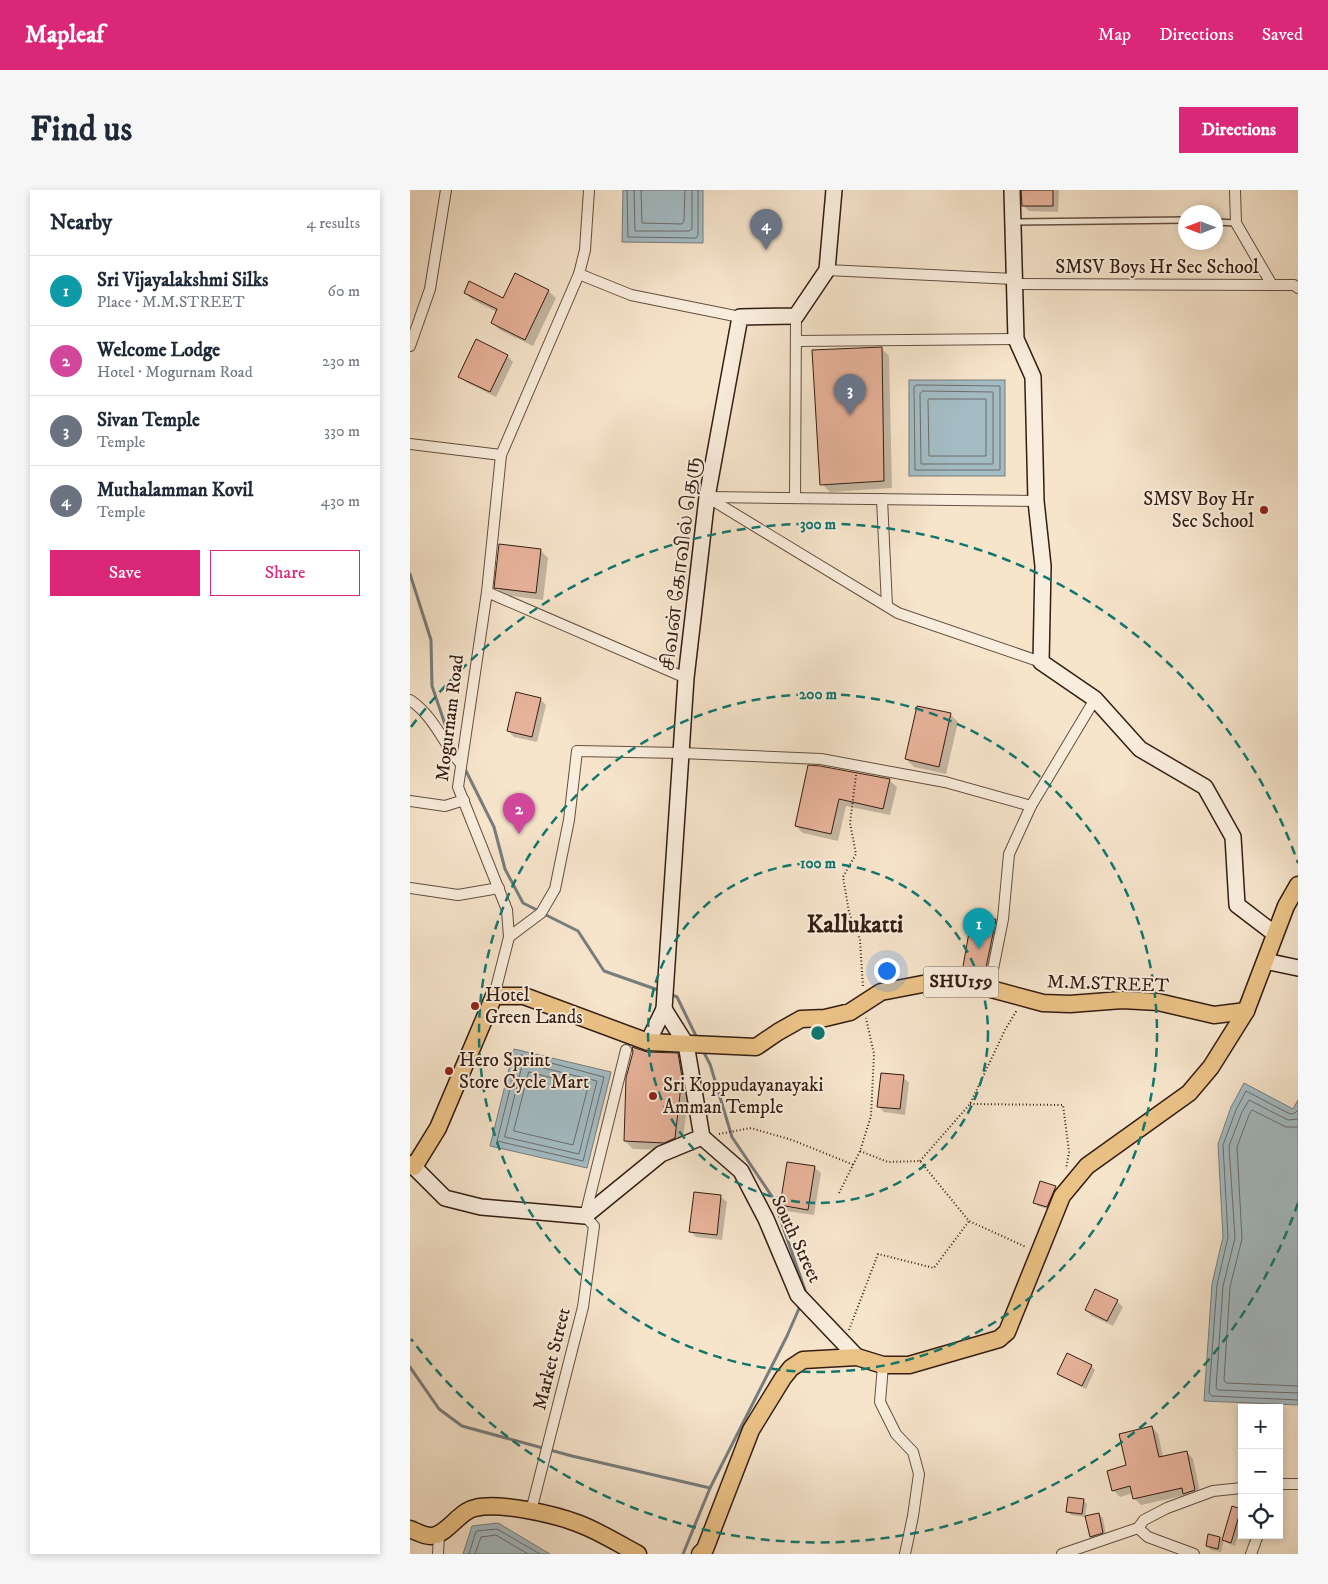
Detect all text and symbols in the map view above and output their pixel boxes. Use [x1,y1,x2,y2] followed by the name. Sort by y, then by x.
[25,20,104,50] text: Mapleaf
[1098,24,1131,46] text: Map
[1159,24,1234,46] text: Directions
[1262,24,1303,46] text: Saved
[1179,107,1298,153] button: Directions
[30,108,132,152] text: Find us
[1178,205,1223,250] north arrow
[750,209,782,250] pin: 4
[50,210,112,236] text: Nearby
[307,213,360,233] text: 4 results
[1055,256,1259,279] street label: SMSV Boys Hr Sec School
[97,269,268,292] text: Sri Vijayalakshmi Silks
[63,281,69,301] text: 1
[328,281,360,301] text: 60 m
[97,292,245,312] text: Place · M.M.STREET
[97,339,220,362] text: Welcome Lodge
[62,351,70,371] text: 2
[322,351,360,371] text: 230 m
[97,362,253,382] text: Hotel · Mogurnam Road
[834,374,866,415] pin: 3
[97,409,200,432] text: Sivan Temple
[63,421,69,441] text: 3
[324,421,360,441] text: 330 m
[97,432,145,452] text: Temple
[656,456,707,673] street label: சிவன் கோவில் தெரு
[97,479,253,502] text: Muthalamman Kovil
[1143,488,1254,533] place label: SMSV Boy Hr Sec School
[61,491,71,511] text: 4
[321,491,360,511] text: 430 m
[97,502,145,522] text: Temple
[1258,504,1270,516] marker: SMSV Boy Hr Sec School
[800,515,837,534] text: 300 m
[50,550,200,596] button: Save
[210,550,360,596] button: Share
[431,653,469,783] street label: Mogurnam Road
[799,685,838,704] text: 200 m
[503,793,535,834] pin: 2
[800,854,837,873] text: 100 m
[963,908,995,949] pin: 1
[807,910,903,940] district label: Kallukatti
[874,958,900,984] your location
[924,966,998,998] road number: SHU159
[1047,970,1170,998] street label: M.M.STREET
[485,984,583,1029] place label: Hotel Green Lands
[469,1000,481,1012] marker: Hotel Green Lands
[809,1024,827,1042] centre of rings
[459,1049,589,1094] place label: Hero Sprint Store Cycle Mart
[443,1065,455,1077] marker: Hero Sprint Store Cycle Mart
[663,1074,824,1119] place label: Sri Koppudayanayaki Amman Temple
[647,1090,659,1102] marker: Sri Koppudayanayaki Amman Temple
[766,1192,826,1286] street label: South Street
[528,1305,576,1413] street label: Market Street
[1238,1404,1283,1539] map controls
[1238,1404,1283,1449] button: +
[1238,1449,1283,1494] button: −
[1238,1494,1283,1539] button: locate

